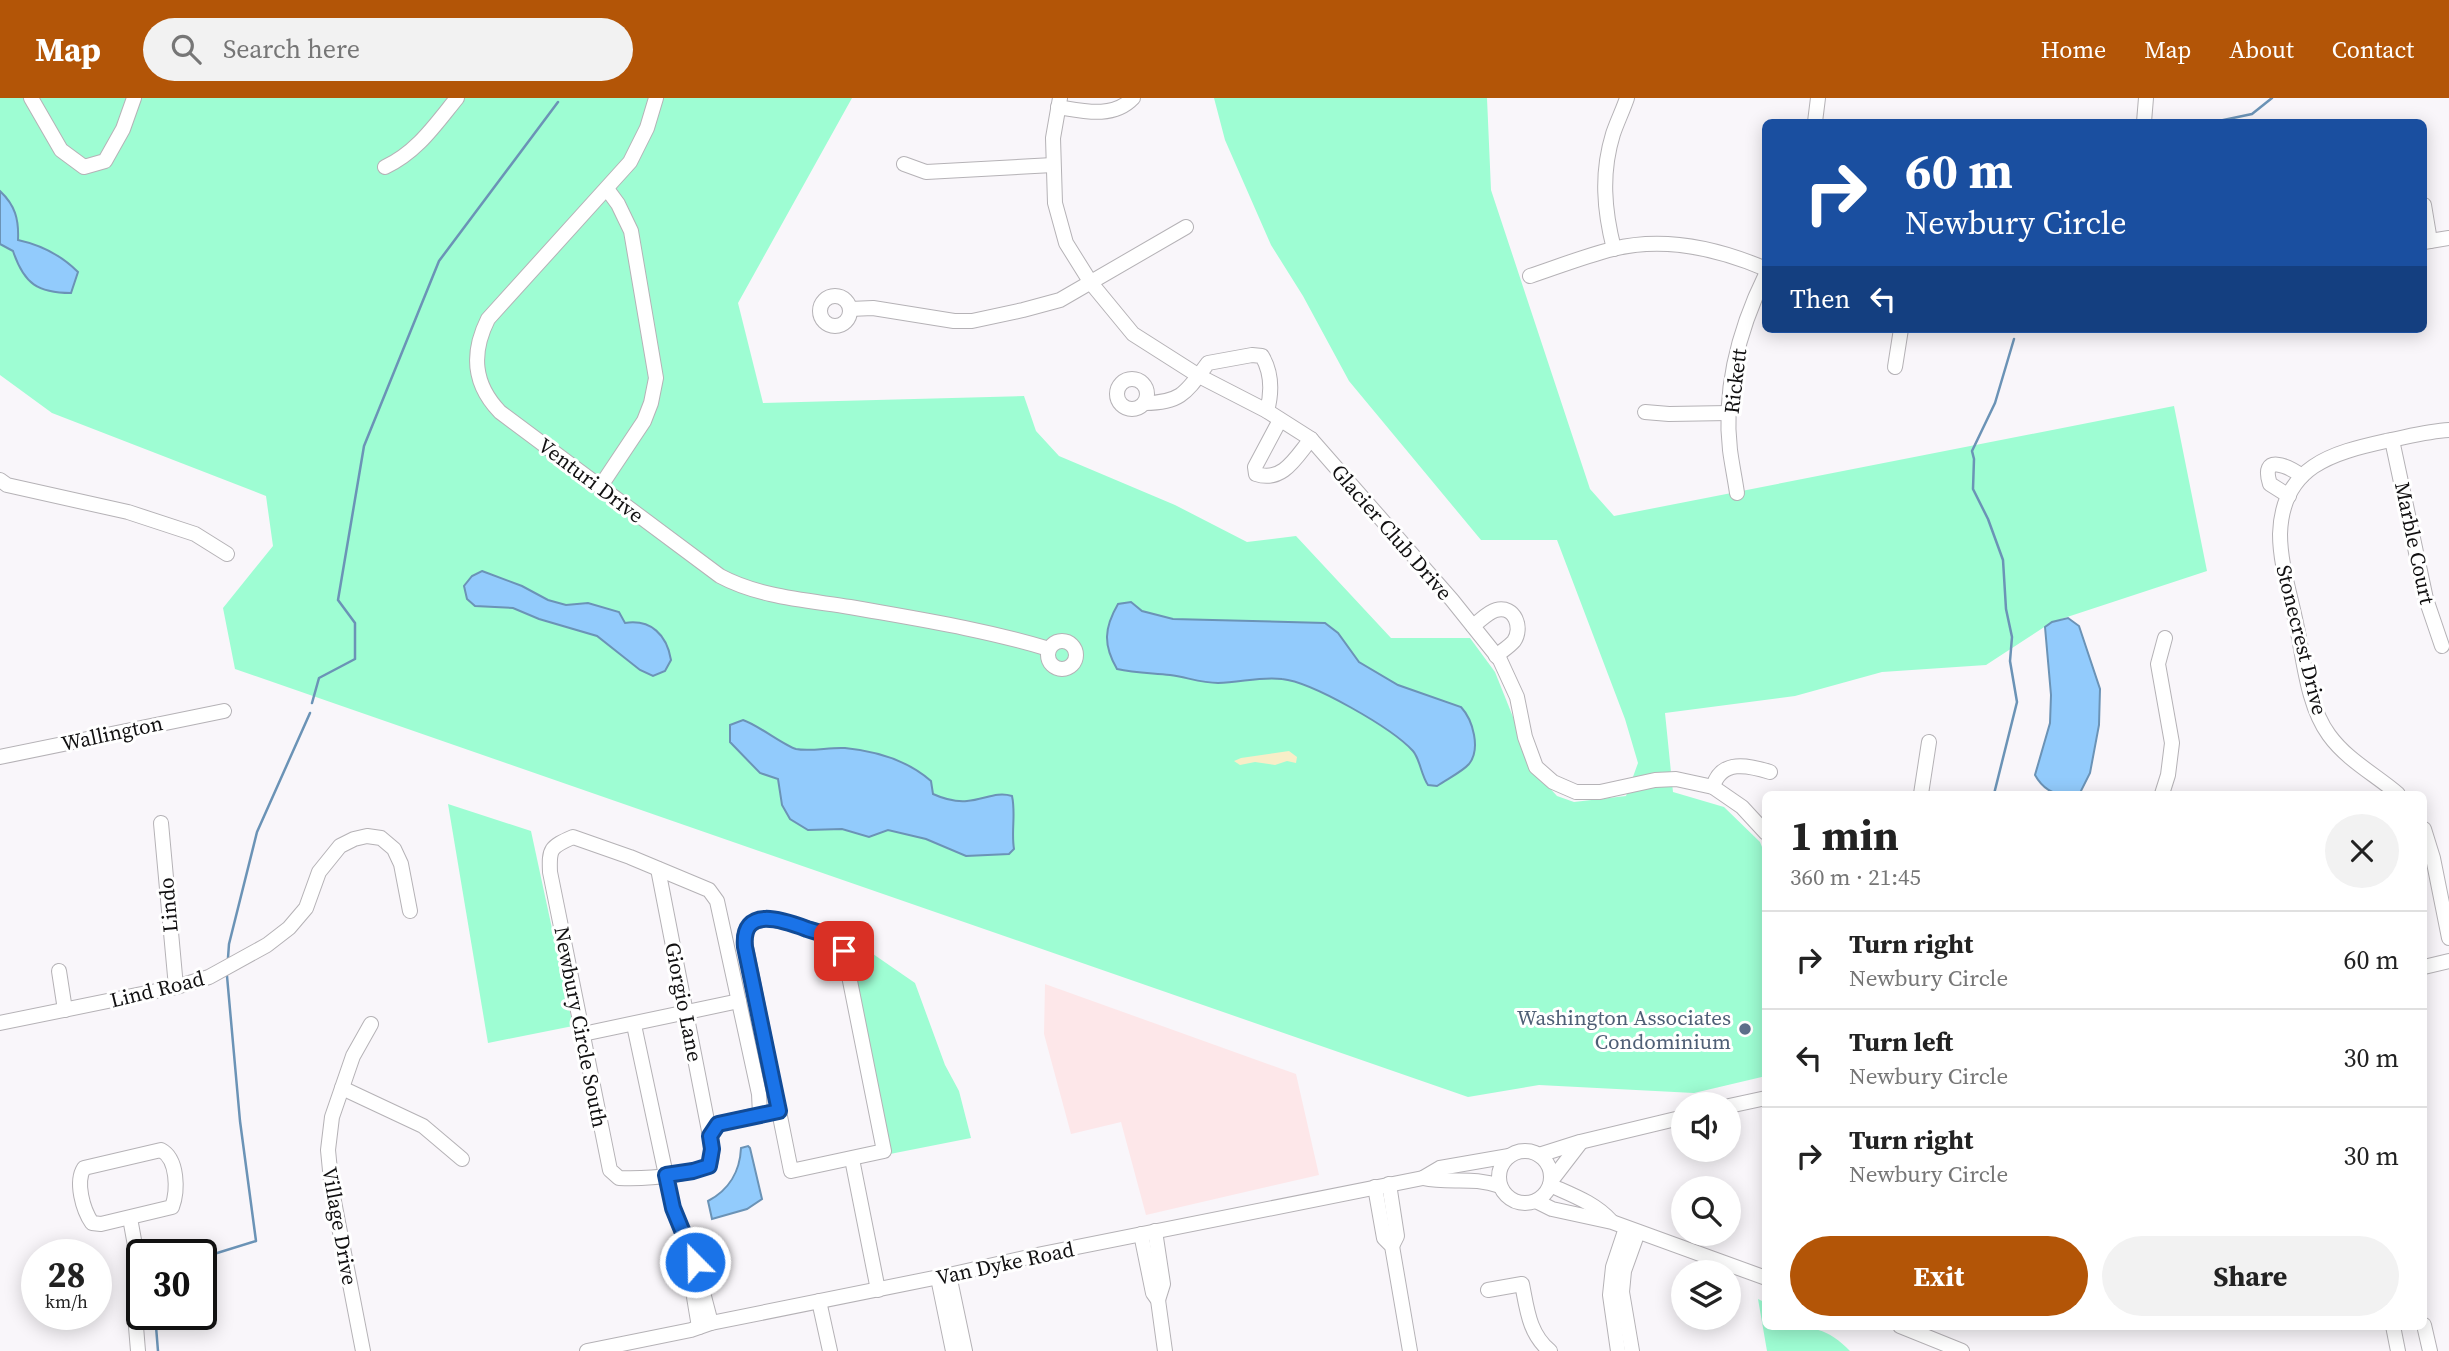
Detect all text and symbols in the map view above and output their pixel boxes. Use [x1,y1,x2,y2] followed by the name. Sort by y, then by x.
[143,18,633,81] search box
[35,27,101,72] text: Map
[167,30,205,68] icon: search
[223,31,360,67] text: Search here
[2041,33,2106,66] text: Home
[2144,33,2191,66] text: Map
[2229,33,2294,66] text: About
[2332,33,2414,66] text: Contact
[1905,137,2013,204] text: 60 m
[1790,147,1881,238] icon: right
[1905,201,2127,245] text: Newbury Circle
[1864,280,1902,318] icon: left
[1790,281,1850,317] text: Then
[1717,347,1753,415] street label: Rickett
[532,431,650,529] street label: Venturi Drive
[1325,458,1459,606] street label: Glacier Club Drive
[2388,479,2442,607] street label: Marble Court
[2269,562,2335,718] street label: Stonecrest Drive
[59,708,166,758] street label: Wallington
[1790,806,1899,864] text: 1 min
[2325,814,2399,888] button: close
[1790,861,1921,893] text: 360 m · 21:45
[151,876,185,934] street label: Lindo
[814,921,874,981] pin
[547,924,615,1130] street label: Newbury Circle South
[1849,926,1973,962] text: Turn right
[825,932,863,970] icon: arrive
[658,940,710,1064] street label: Giorgio Lane
[1790,941,1828,979] icon: right
[2344,942,2399,978] text: 60 m
[1849,962,2008,994] text: Newbury Circle
[107,963,207,1015] street label: Lind Road
[1517,1003,1731,1056] place label: Washington Associates Condominium
[1737,1021,1753,1037] marker: Washington Associates Condominium
[1849,1024,1953,1060] text: Turn left
[1790,1039,1828,1077] icon: left
[2344,1040,2399,1076] text: 30 m
[1849,1060,2008,1092] text: Newbury Circle
[1671,1092,1741,1330] map controls
[1671,1092,1741,1162] button: sound
[1849,1122,1973,1158] text: Turn right
[1790,1137,1828,1175] icon: right
[2344,1138,2399,1174] text: 30 m
[1849,1158,2008,1190] text: Newbury Circle
[315,1165,365,1287] street label: Village Drive
[1671,1176,1741,1246] button: search
[658,1225,732,1299] position arrow
[933,1234,1077,1292] street label: Van Dyke Road
[1790,1236,2088,1316] button: Exit
[2102,1236,2399,1316] button: Share
[126,1239,217,1330] speed limit sign: 30
[48,1251,85,1299] text: 28
[1671,1260,1741,1330] button: layers
[45,1289,88,1314] text: km/h

